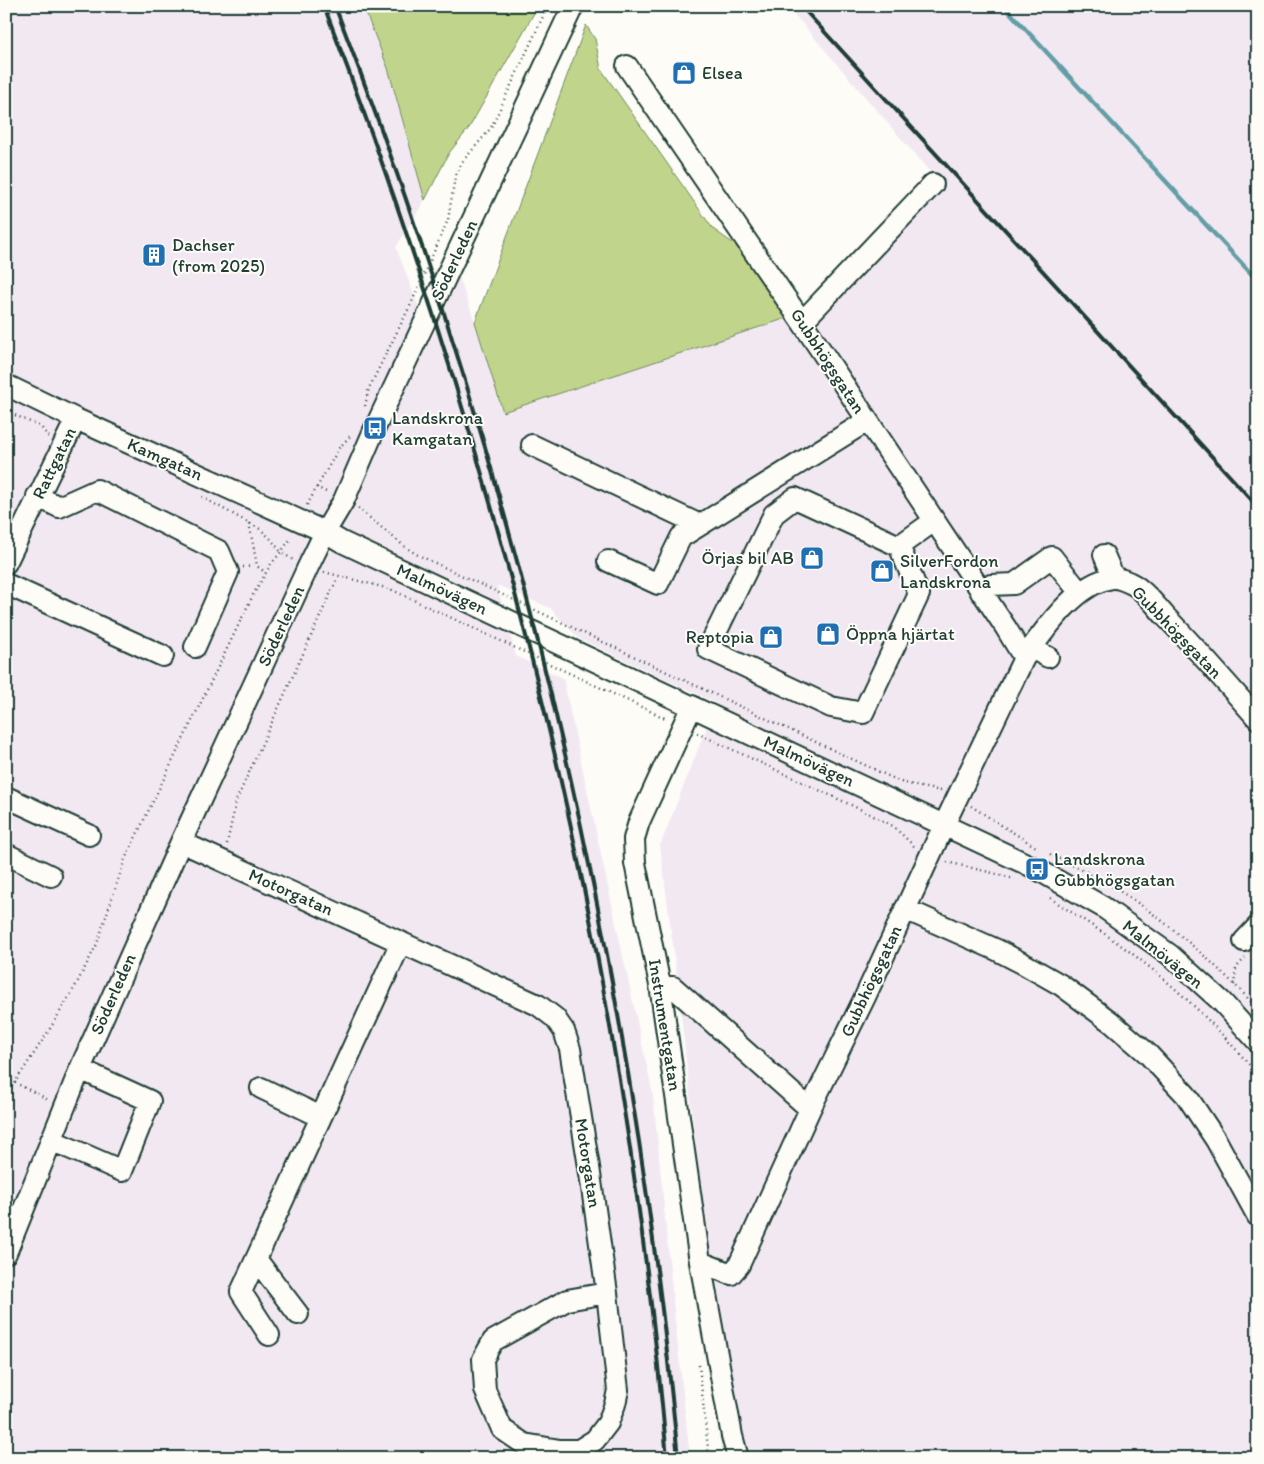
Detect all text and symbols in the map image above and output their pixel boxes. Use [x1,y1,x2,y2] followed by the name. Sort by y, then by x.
[671,60,697,86] shop icon: Elsea
[702,62,743,84] place label: Elsea
[426,216,482,304] street label: Söderleden
[172,234,265,277] place label: Dachser (from 2025)
[141,242,167,268] building icon: Dachser (from 2025)
[786,304,870,418] street label: Gubbhögsgatan
[392,407,484,450] place label: Landskrona Kamgatan
[362,415,388,441] bus stop icon: Landskrona Kamgatan
[27,423,81,503] street label: Rattgatan
[124,433,206,485] street label: Kamgatan
[799,545,825,571] shop icon: Örjas bil AB
[702,547,794,569] place label: Örjas bil AB
[900,550,999,593] place label: SilverFordon Landskrona
[393,558,491,620] street label: Malmövägen
[869,558,895,584] shop icon: SilverFordon Landskrona
[1127,581,1227,683] street label: Gubbhögsgatan
[253,582,309,670] street label: Söderleden
[815,621,841,647] shop icon: Öppna hjärtat
[846,623,955,645] place label: Öppna hjärtat
[758,624,784,650] shop icon: Reptopia
[686,626,755,648] place label: Reptopia
[760,730,858,792] street label: Malmövägen
[1054,848,1175,891] place label: Landskrona Gubbhögsgatan
[1024,856,1050,882] bus stop icon: Landskrona Gubbhögsgatan
[245,864,337,921] street label: Motorgatan
[1118,915,1208,993] street label: Malmövägen
[835,921,907,1040] street label: Gubbhögsgatan
[85,950,141,1038] street label: Söderleden
[644,957,686,1093] street label: Instrumentgatan
[570,1117,606,1210] street label: Motorgatan

